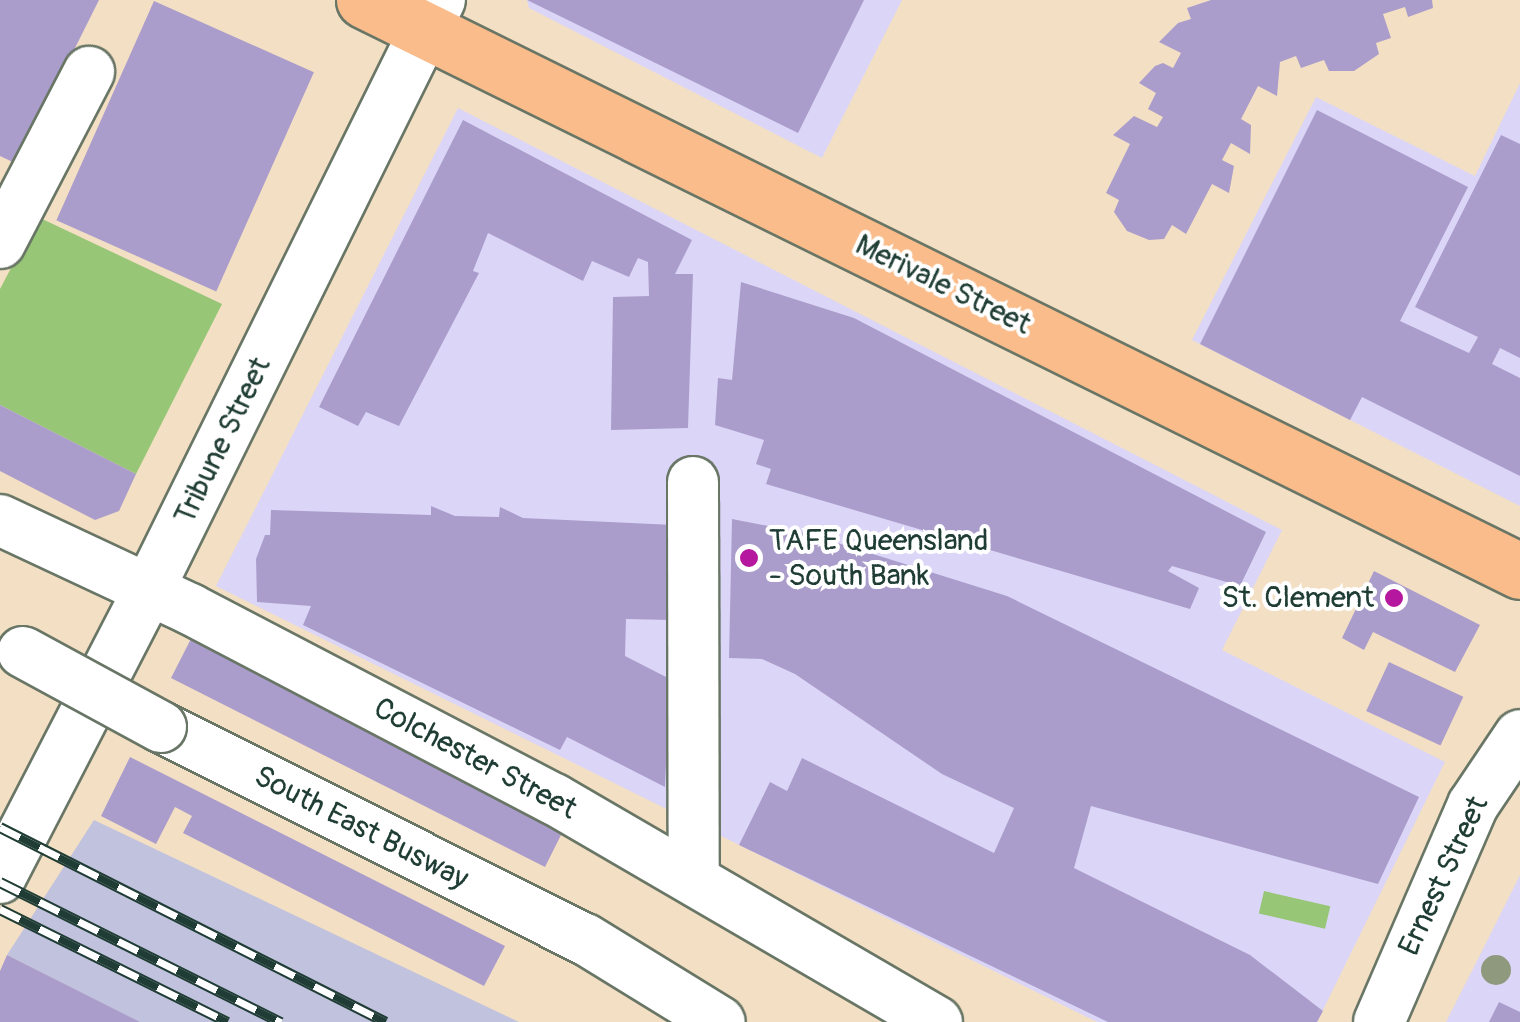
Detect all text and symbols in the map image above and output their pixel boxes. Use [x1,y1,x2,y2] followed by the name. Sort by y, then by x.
[849,227,1037,343] street label: Merivale Street
[167,352,279,530] street label: Tribune Street
[769,523,988,594] place label: TAFE Queensland - South Bank
[738,547,760,569] marker: TAFE Queensland - South Bank
[1222,580,1374,616] place label: St. Clement
[1383,587,1405,609] marker: St. Clement
[367,690,583,828] street label: Colchester Street
[248,759,474,897] street label: South East Busway
[1391,791,1497,961] street label: Ernest Street

